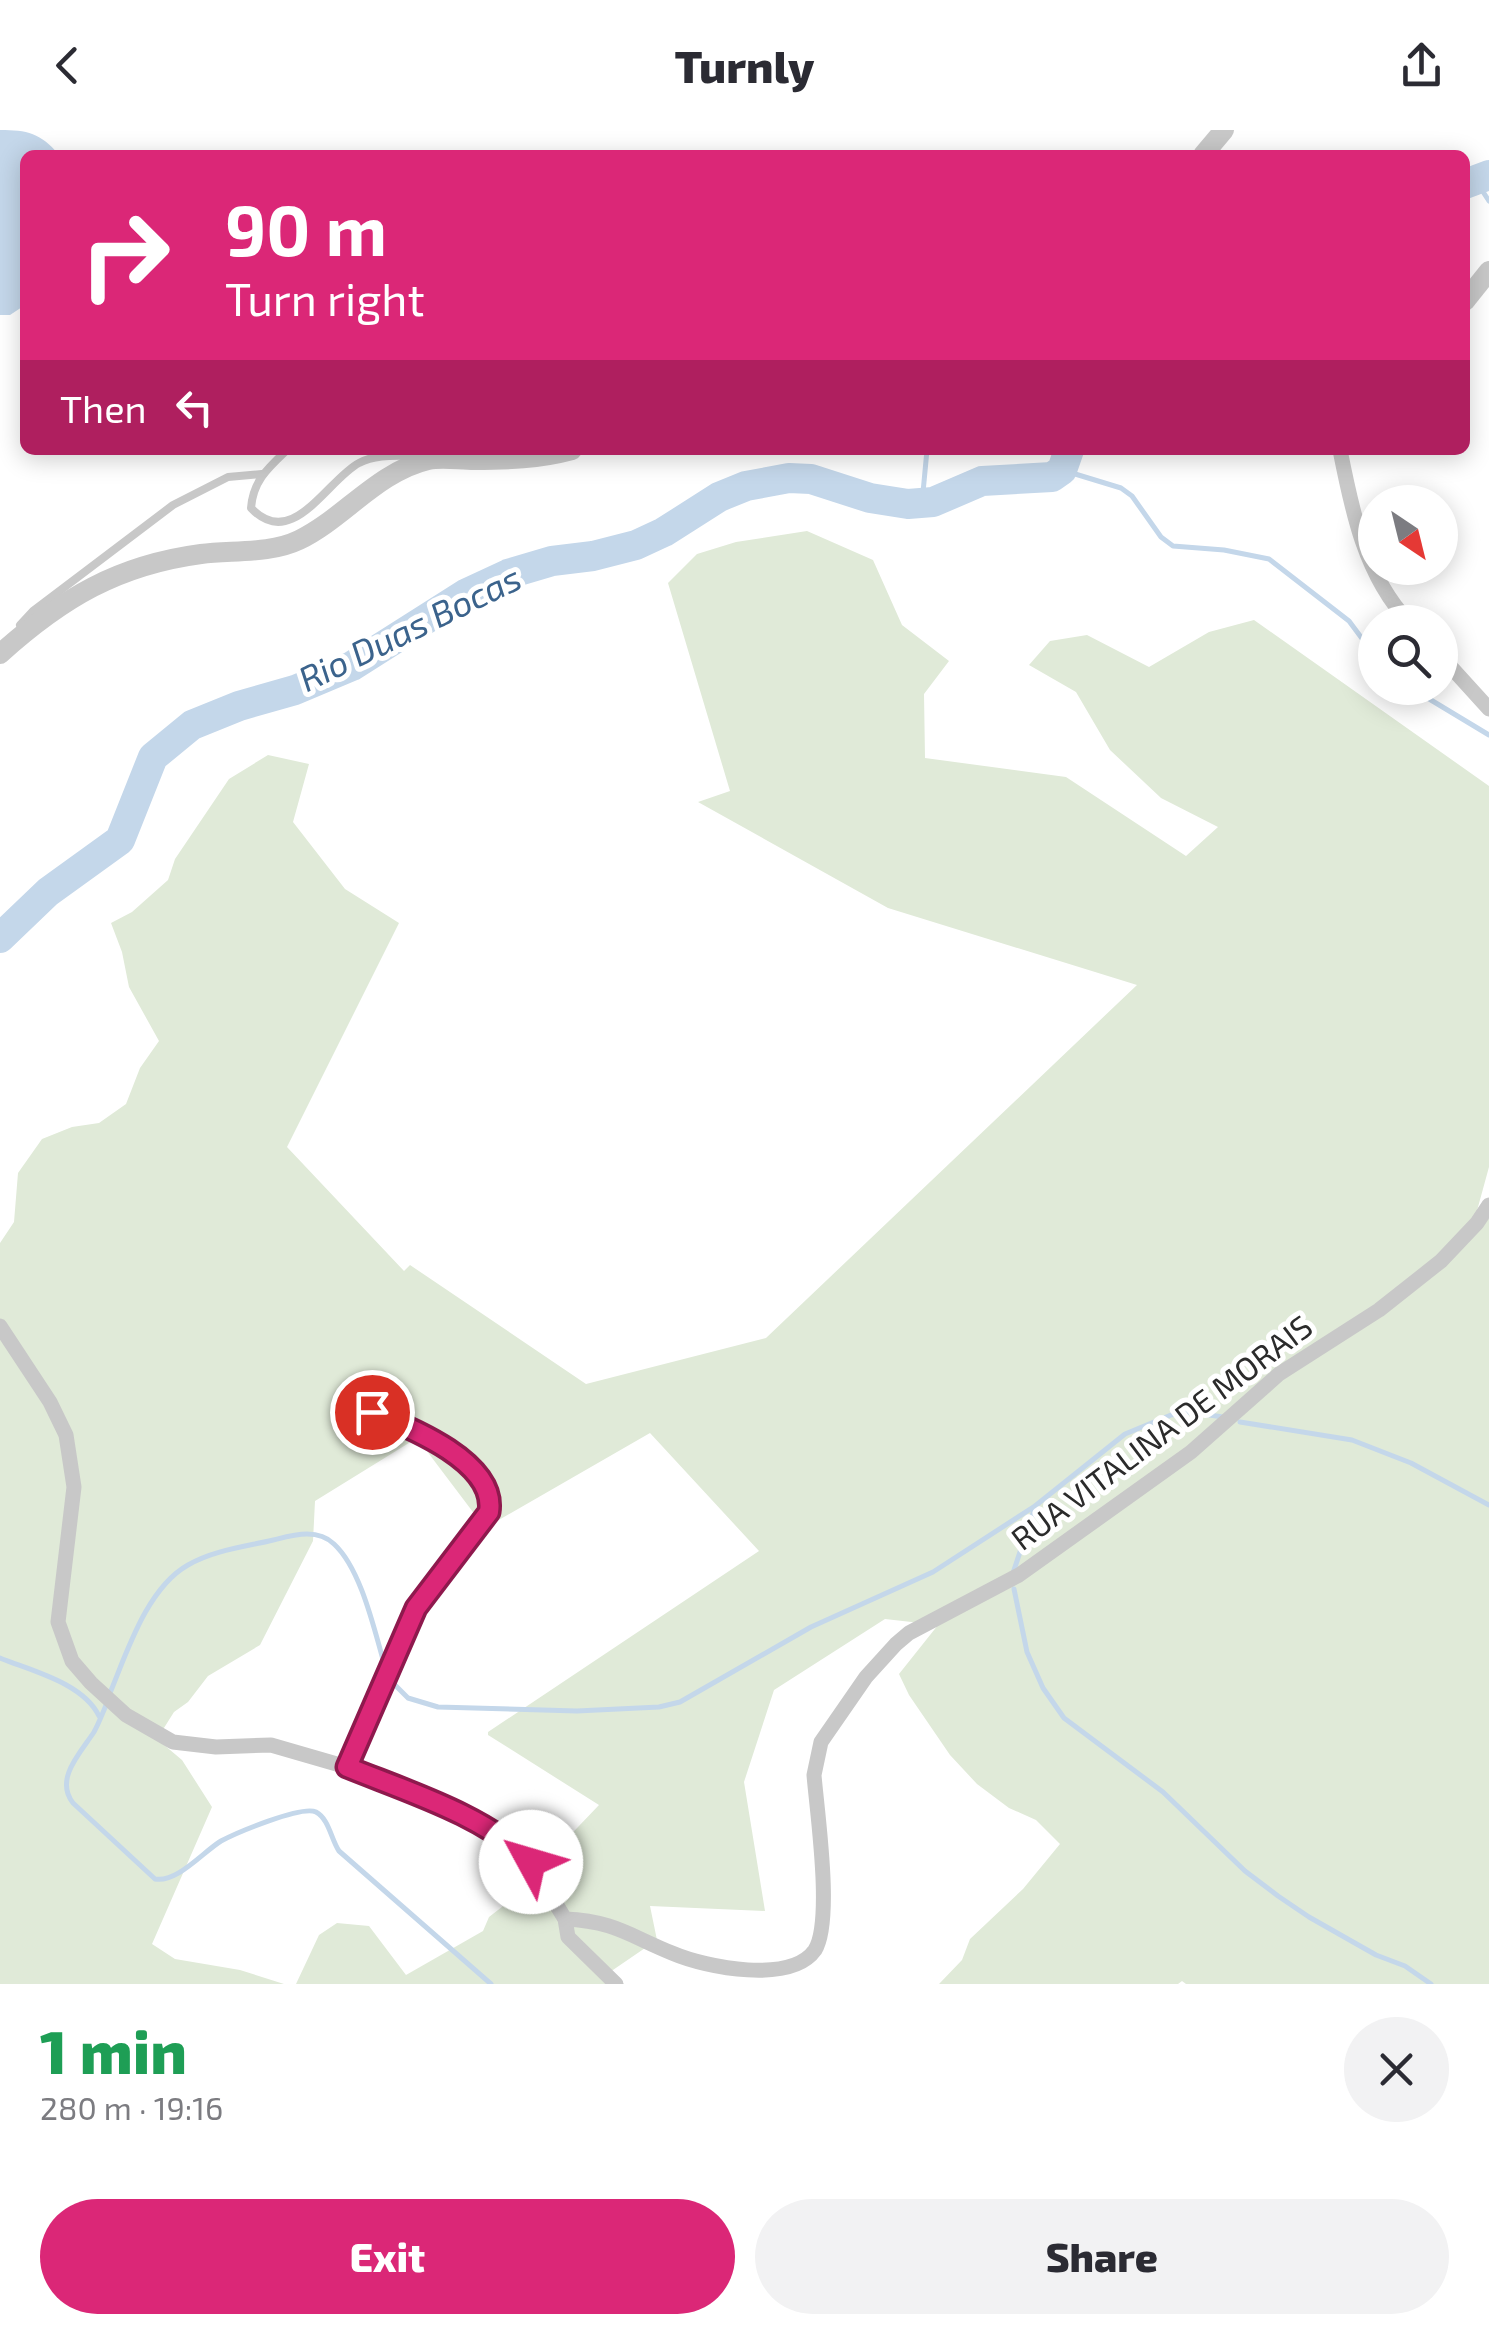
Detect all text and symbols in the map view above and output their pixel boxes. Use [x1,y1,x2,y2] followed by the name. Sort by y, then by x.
[40,38,95,93] icon: back
[675,38,814,92] text: Turnly
[1394,38,1449,93] icon: share
[225,186,387,270] text: 90 m
[60,190,190,320] icon: right
[225,271,425,325] text: Turn right
[167,380,222,435] icon: left
[60,385,147,431] text: Then
[1358,485,1458,585] north arrow
[1358,485,1458,705] map controls
[291,555,527,699] water label: Rio Duas Bocas
[1358,605,1458,705] button: search
[1003,1306,1319,1557] street label: RUA VITALINA DE MORAIS
[330,1370,415,1455] pin
[345,1385,400,1440] icon: arrive
[479,1810,583,1914] position arrow
[40,2014,187,2086] text: 1 min
[1344,2017,1449,2122] button: close
[40,2088,223,2126] text: 280 m · 19:16
[40,2199,735,2314] button: Exit
[755,2199,1449,2314] button: Share

